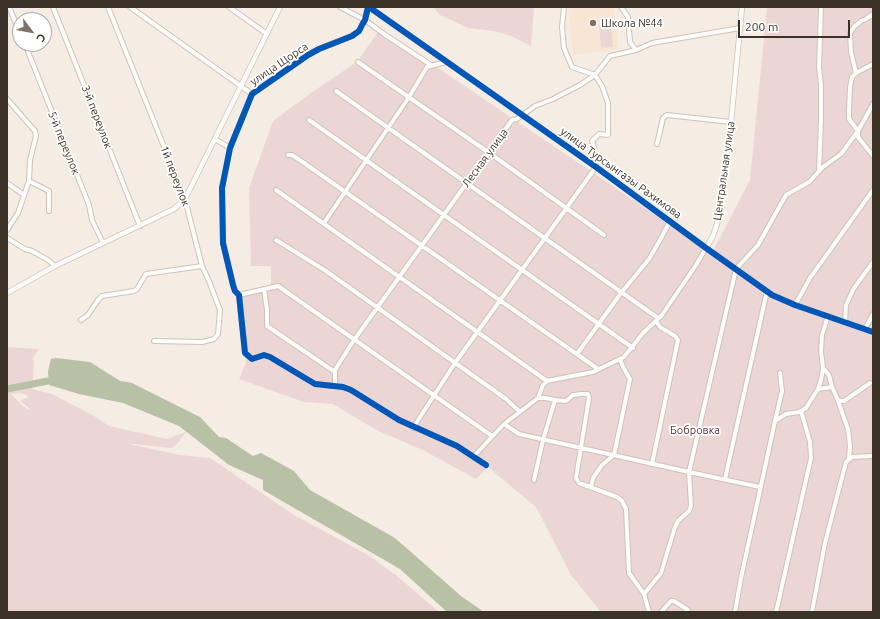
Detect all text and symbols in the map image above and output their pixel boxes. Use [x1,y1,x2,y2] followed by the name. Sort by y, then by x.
[12,12,52,52] north arrow
[740,12,852,38] scale bar
[601,16,663,30] place label: Школа №44
[588,18,598,28] marker: Школа №44
[745,20,778,33] text: 200 m
[34,32,48,44] text: С
[247,40,311,88] street label: улица Щорса
[79,83,115,151] street label: 3-й переулок
[45,109,83,177] street label: 5-й переулок
[711,121,737,221] street label: Центральная улица
[558,125,684,221] street label: улица Турсынгазы Рахимова
[459,126,511,190] street label: Лесная улица
[157,144,193,208] street label: 1й переулок
[670,423,720,437] park label: Бобровка

